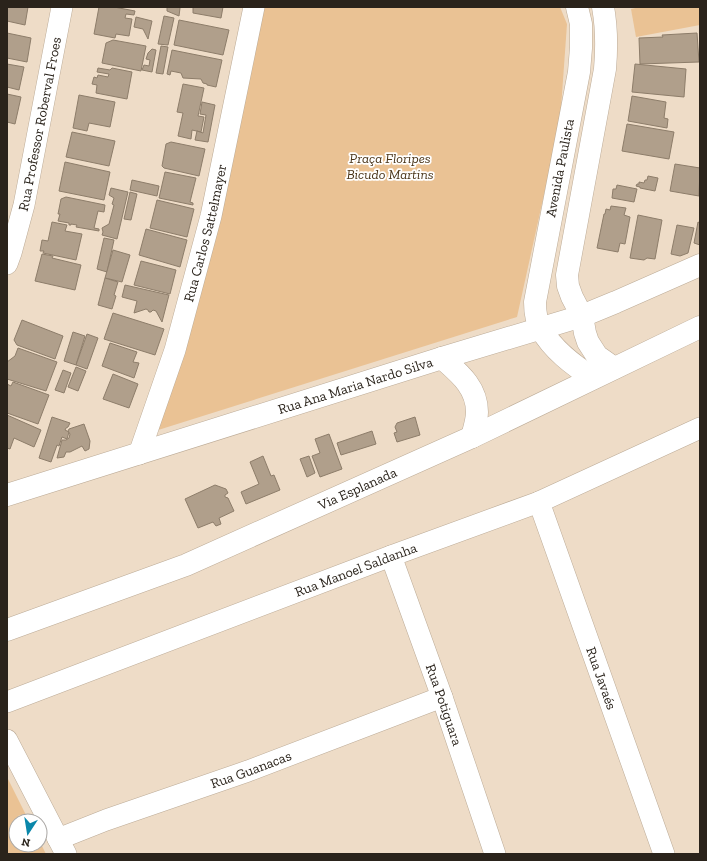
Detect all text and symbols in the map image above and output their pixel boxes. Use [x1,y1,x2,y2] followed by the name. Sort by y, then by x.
[14,35,65,213] street label: Rua Professor Roberval Froes
[542,117,578,219] street label: Avenida Paulista
[346,150,434,183] park label: Praça Floripes Bicudo Martins
[180,162,230,304] street label: Rua Carlos Sattelmayer
[276,353,435,418] street label: Rua Ana Maria Nardo Silva
[314,463,399,514] street label: Via Esplanada
[292,539,419,600] street label: Rua Manoel Saldanha
[583,645,621,712] street label: Rua Javaés
[422,662,466,748] street label: Rua Potiguara
[208,747,294,792] street label: Rua Guanacas
[8,813,48,853] north arrow
[20,835,31,850] text: N

